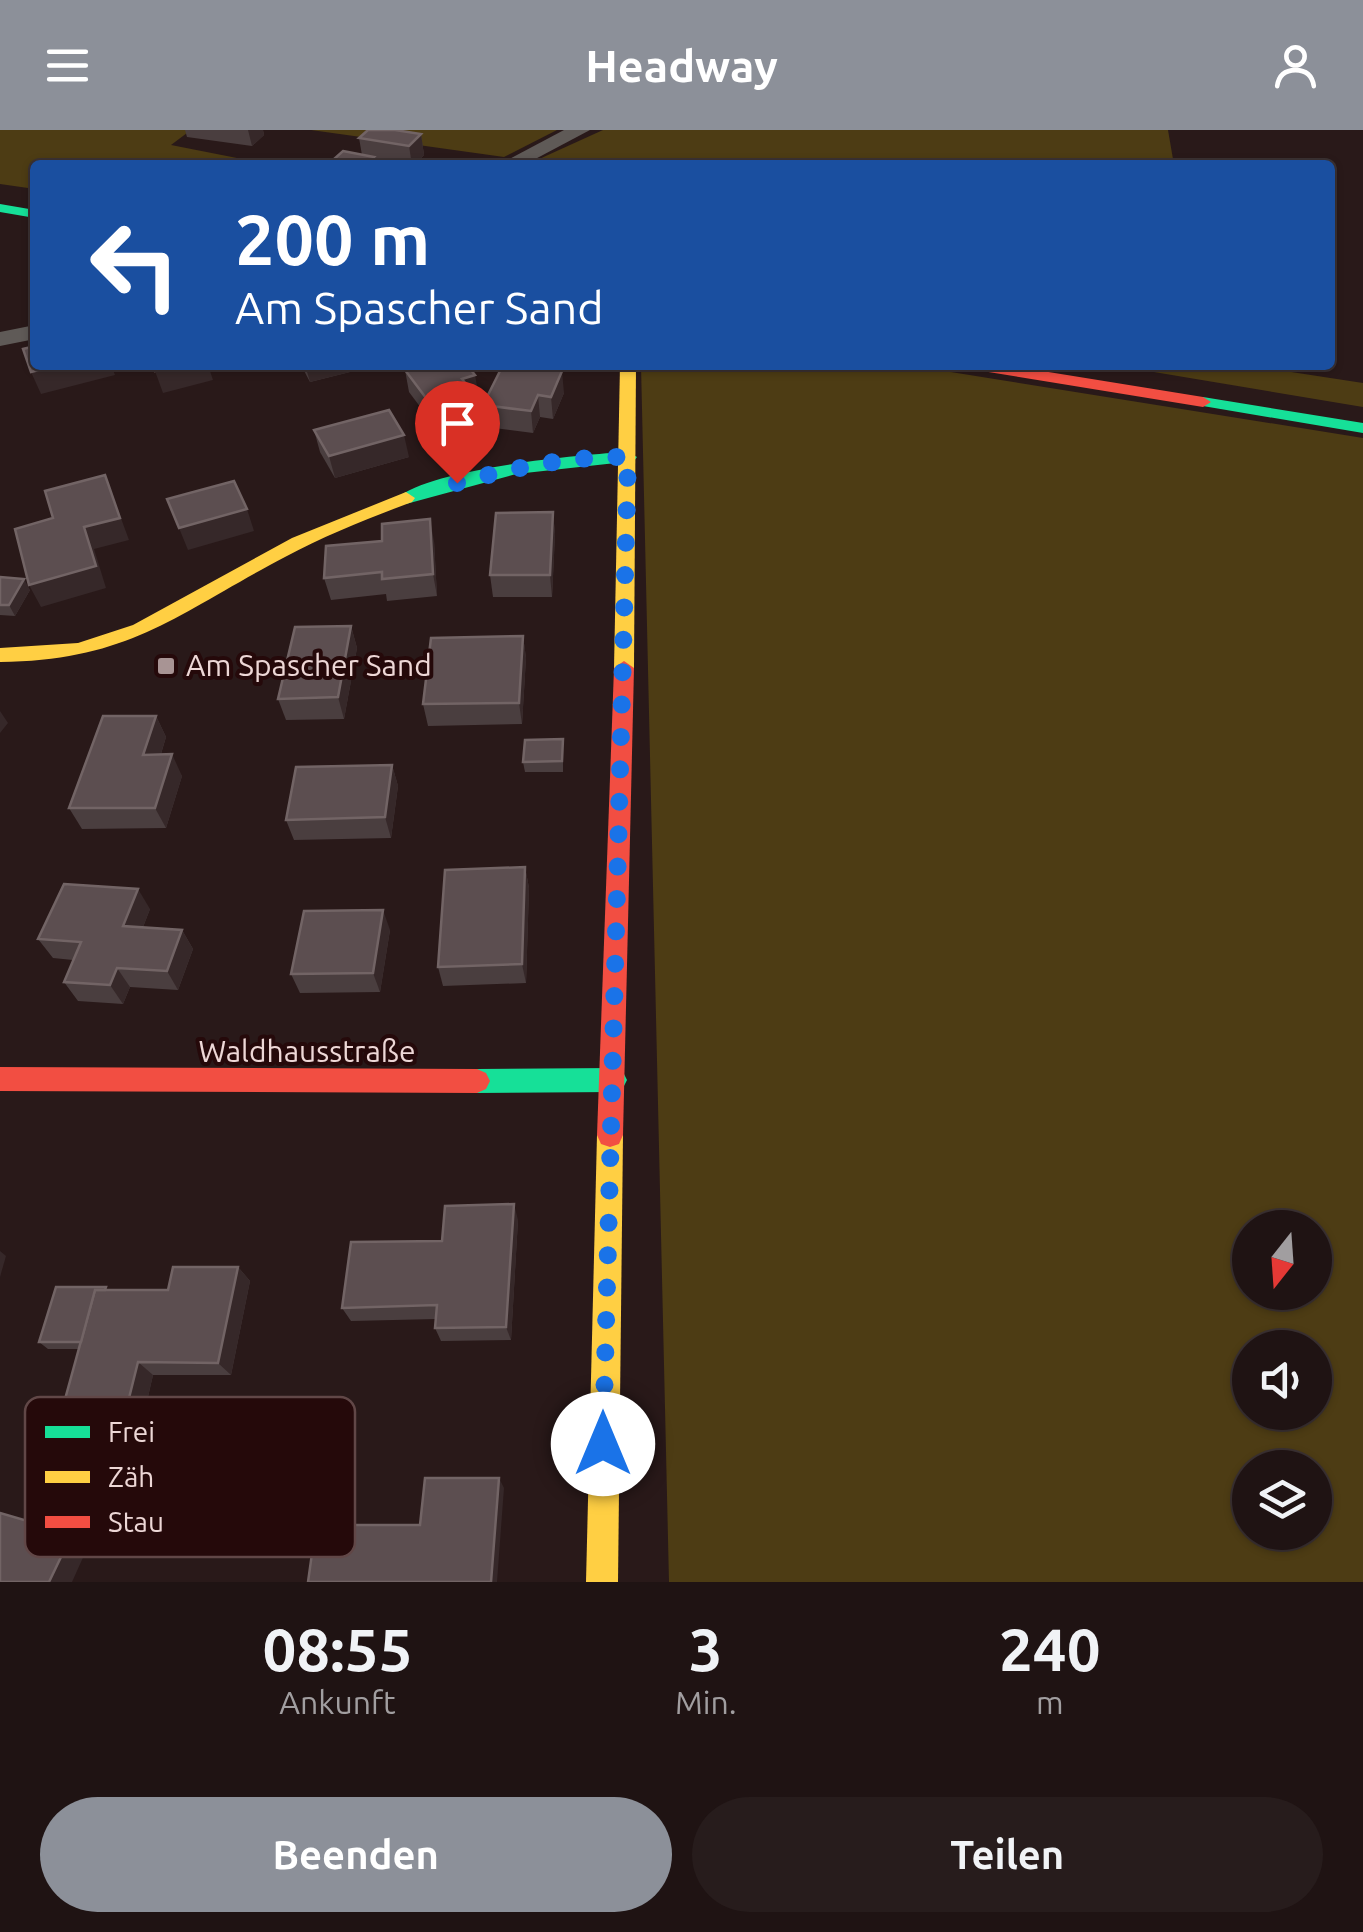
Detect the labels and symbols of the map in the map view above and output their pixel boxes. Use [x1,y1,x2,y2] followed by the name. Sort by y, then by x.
[415,381,500,484] pin
[186,648,432,682] place label: Am Spascher Sand
[155,655,177,677] marker: Am Spascher Sand
[199,1034,415,1068] street label: Waldhausstraße
[1232,1210,1332,1310] north arrow
[551,1392,655,1496] position arrow
[25,1397,355,1557] legend
[108,1416,155,1447] text: Frei
[108,1461,154,1492] text: Zäh
[108,1506,164,1537] text: Stau

